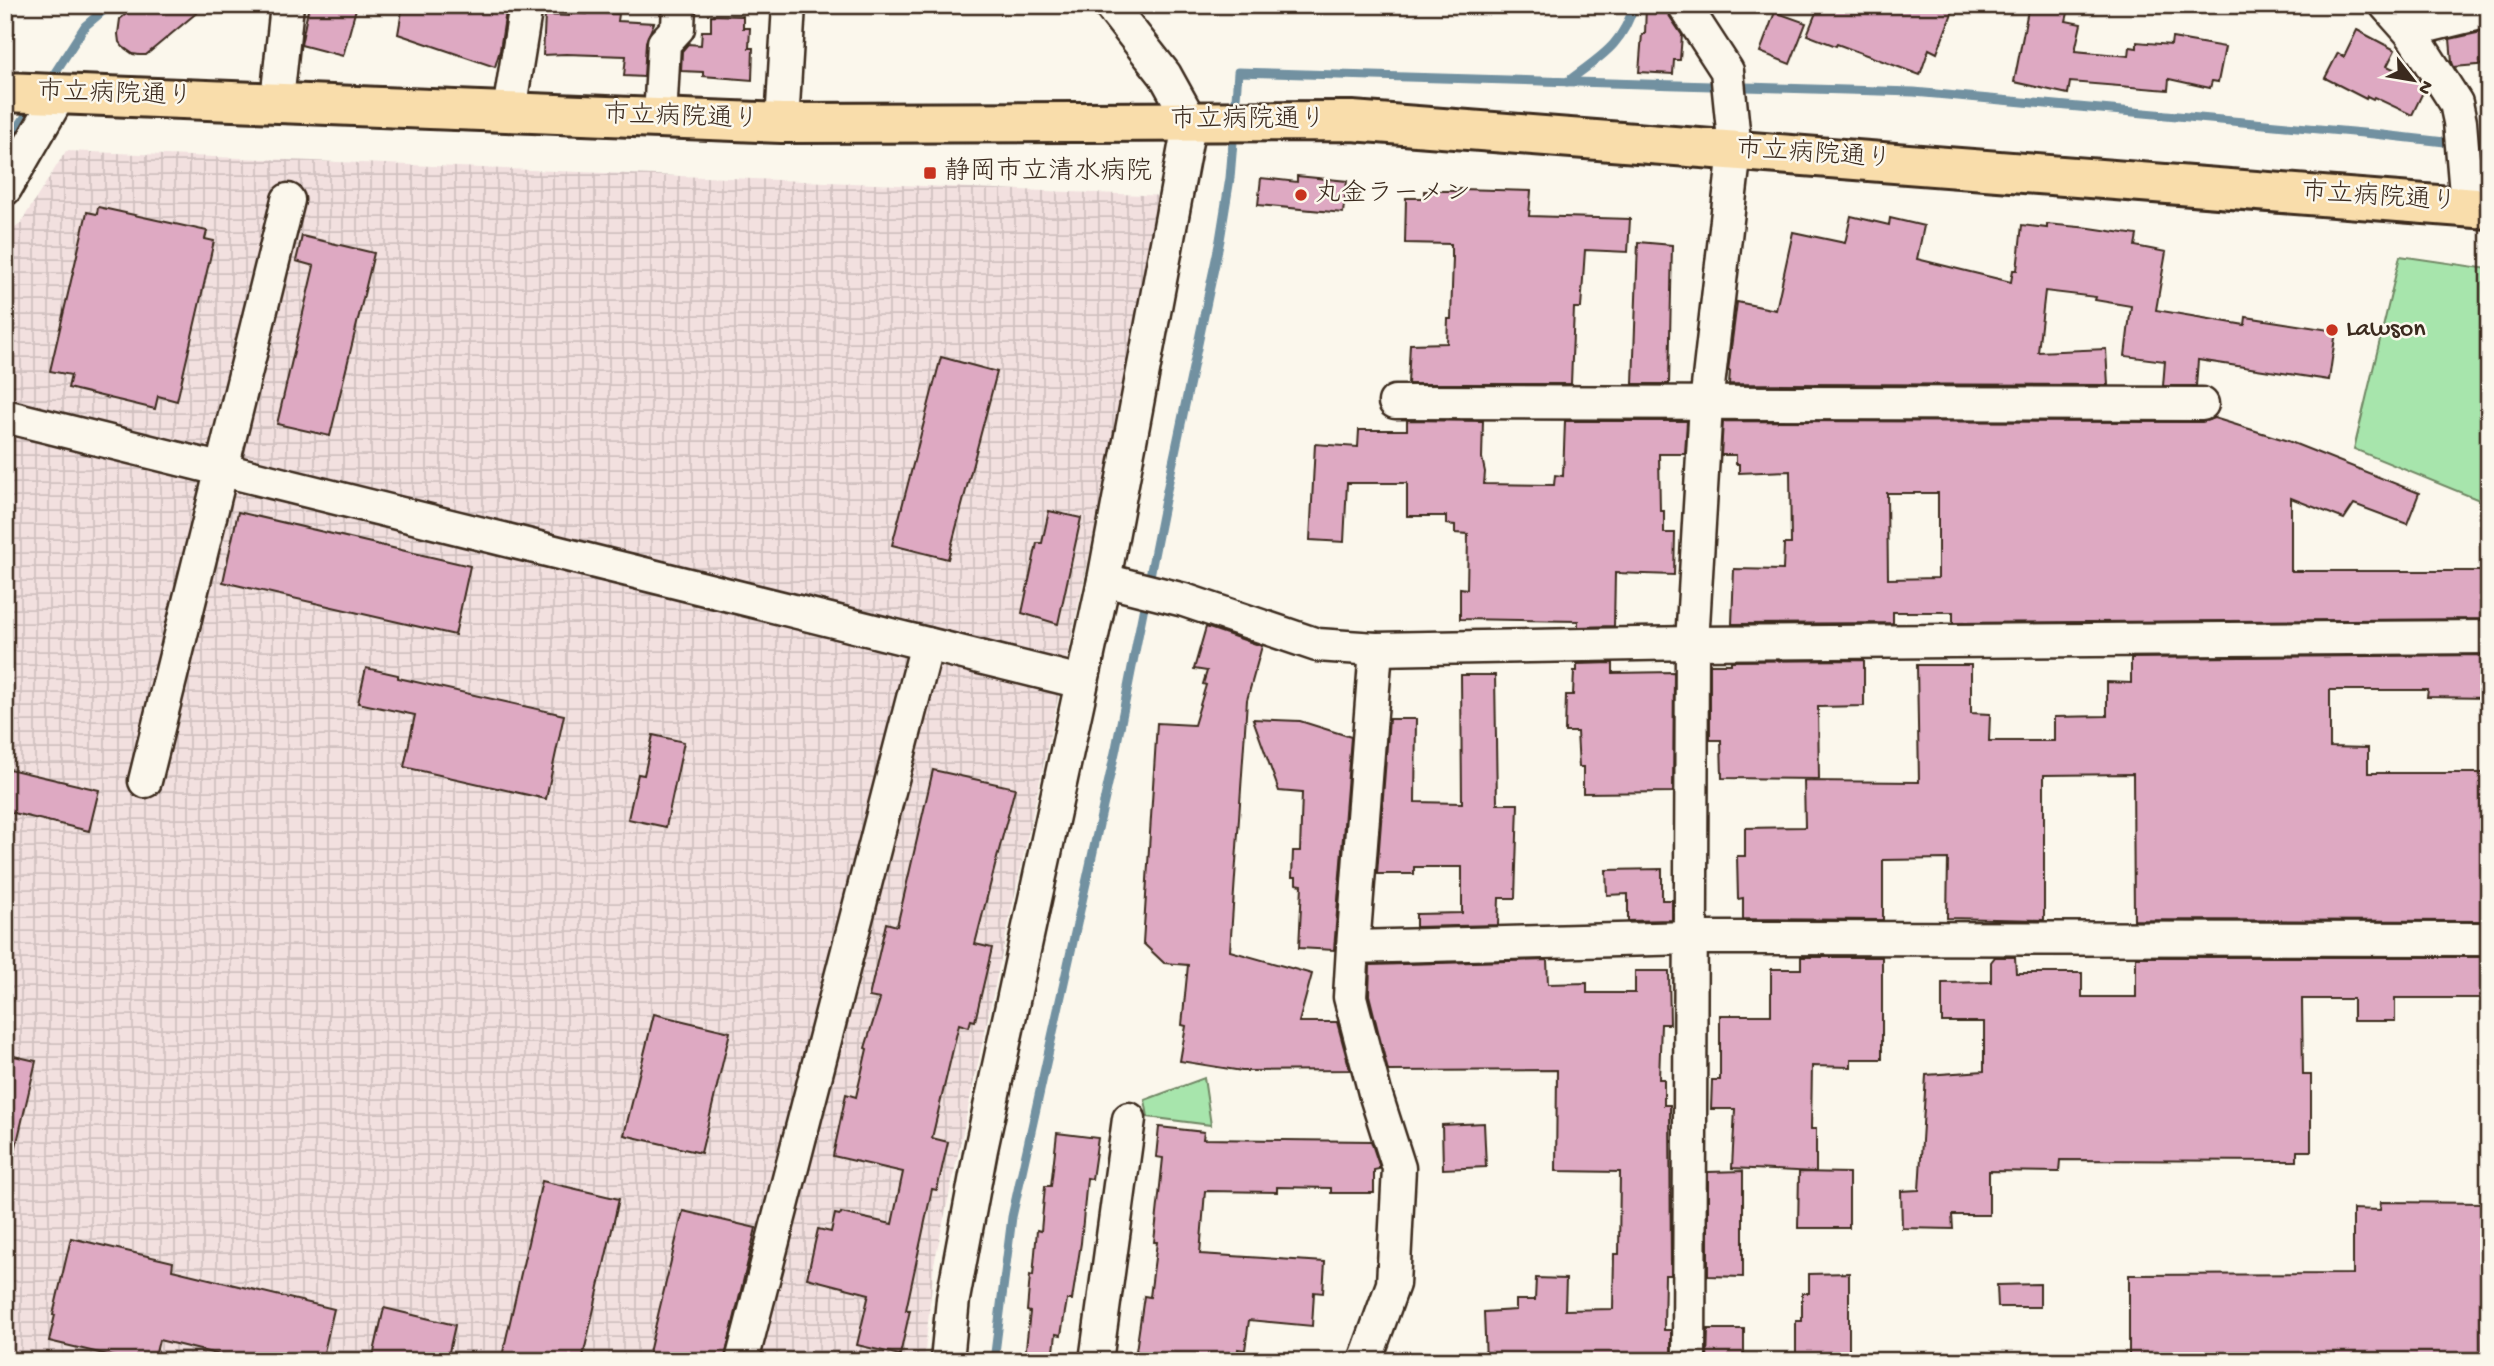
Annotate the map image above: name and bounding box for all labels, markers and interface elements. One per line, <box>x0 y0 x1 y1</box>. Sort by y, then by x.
north arrow <box>2378 46 2448 116</box>
text: N <box>2412 76 2438 98</box>
street label: 市立病院通り <box>36 77 194 114</box>
street label: 市立病院通り <box>602 100 760 137</box>
street label: 市立病院通り <box>1170 105 1326 137</box>
street label: 市立病院通り <box>1735 134 1893 177</box>
place label: 静岡市立清水病院 <box>944 156 1152 189</box>
marker: 静岡市立清水病院 <box>922 165 938 181</box>
street label: 市立病院通り <box>2300 177 2458 220</box>
place label: 丸金ラーメン <box>1315 179 1471 211</box>
marker: 丸金ラーメン <box>1293 187 1309 203</box>
place label: Lawson <box>2346 315 2426 346</box>
marker: Lawson <box>2324 322 2340 338</box>

